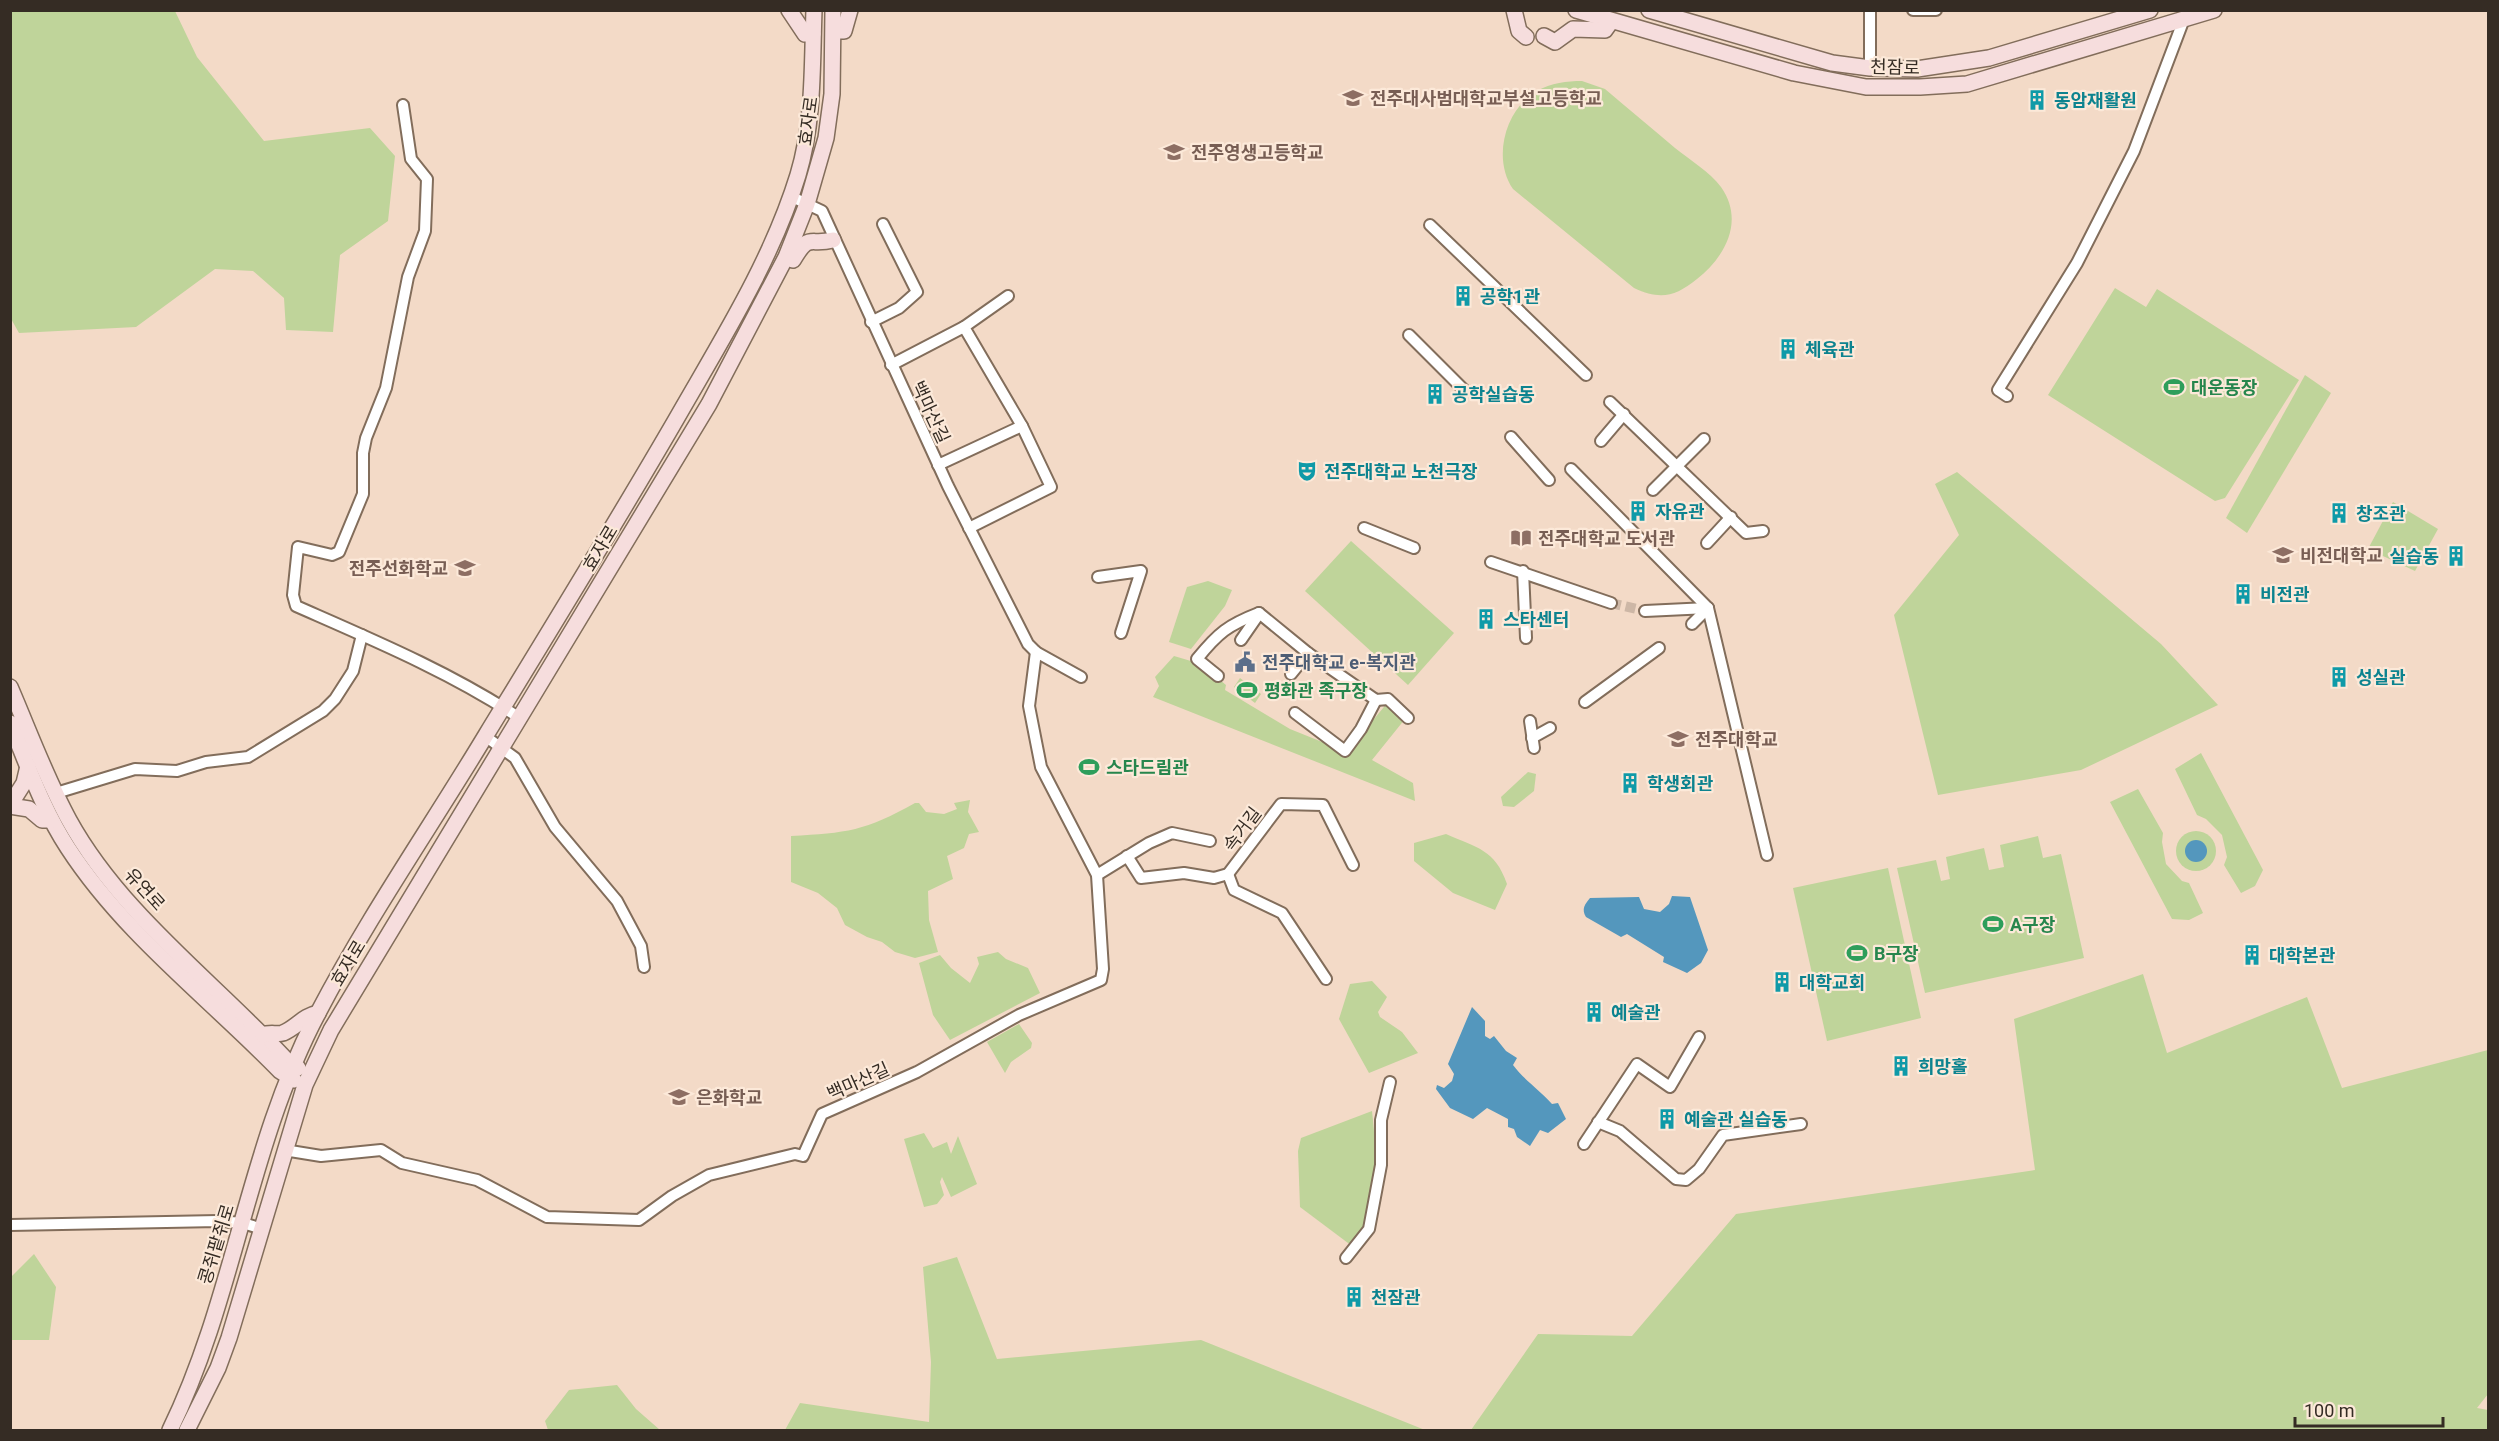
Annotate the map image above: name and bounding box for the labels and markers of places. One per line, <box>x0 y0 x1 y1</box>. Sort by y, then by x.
school or university icon: 전주대사범대학교부설고등학교 <box>1341 86 1365 110</box>
place label: 전주대사범대학교부설고등학교 <box>1370 88 1602 109</box>
building icon: 동암재활원 <box>2025 88 2049 112</box>
place label: 동암재활원 <box>2054 90 2137 111</box>
school or university icon: 전주영생고등학교 <box>1162 140 1186 164</box>
place label: 전주영생고등학교 <box>1191 142 1323 163</box>
building icon: 공학1관 <box>1451 284 1475 308</box>
place label: 공학1관 <box>1480 286 1540 307</box>
building icon: 체육관 <box>1776 337 1800 361</box>
place label: 체육관 <box>1805 339 1855 360</box>
sports icon: 대운동장 <box>2162 375 2186 399</box>
place label: 대운동장 <box>2191 377 2258 398</box>
building icon: 공학실습동 <box>1423 382 1447 406</box>
place label: 공학실습동 <box>1452 384 1535 405</box>
theatre icon: 전주대학교 노천극장 <box>1295 459 1319 483</box>
place label: 전주대학교 노천극장 <box>1324 461 1478 482</box>
building icon: 자유관 <box>1626 499 1650 523</box>
place label: 자유관 <box>1655 501 1705 522</box>
building icon: 창조관 <box>2327 501 2351 525</box>
place label: 창조관 <box>2356 503 2406 524</box>
library icon: 전주대학교 도서관 <box>1509 526 1533 550</box>
place label: 전주대학교 도서관 <box>1538 528 1675 549</box>
school or university icon: 비전대학교 <box>2271 543 2295 567</box>
building icon: 실습동 <box>2444 544 2468 568</box>
place label: 비전대학교 <box>2300 545 2383 566</box>
place label: 실습동 <box>2389 546 2439 567</box>
school or university icon: 전주선화학교 <box>453 556 477 580</box>
place label: 전주선화학교 <box>349 558 448 579</box>
building icon: 비전관 <box>2231 582 2255 606</box>
place label: 비전관 <box>2260 584 2310 605</box>
building icon: 스타센터 <box>1474 607 1498 631</box>
place label: 스타센터 <box>1503 609 1569 630</box>
public building icon: 전주대학교 e-복지관 <box>1233 650 1257 674</box>
place label: 전주대학교 e-복지관 <box>1262 652 1416 673</box>
building icon: 성실관 <box>2327 665 2351 689</box>
place label: 성실관 <box>2356 667 2406 688</box>
sports icon: 평화관 족구장 <box>1235 678 1259 702</box>
place label: 평화관 족구장 <box>1264 680 1368 701</box>
school or university icon: 전주대학교 <box>1666 727 1690 751</box>
place label: 전주대학교 <box>1695 729 1778 750</box>
sports icon: 스타드림관 <box>1077 755 1101 779</box>
place label: 스타드림관 <box>1106 757 1189 778</box>
building icon: 학생회관 <box>1618 771 1642 795</box>
place label: 학생회관 <box>1647 773 1714 794</box>
sports icon: A구장 <box>1981 912 2005 936</box>
place label: A구장 <box>2010 914 2056 935</box>
sports icon: B구장 <box>1845 941 1869 965</box>
place label: B구장 <box>1874 943 1919 964</box>
building icon: 대학본관 <box>2240 943 2264 967</box>
place label: 대학본관 <box>2269 945 2336 966</box>
building icon: 대학교회 <box>1770 970 1794 994</box>
place label: 대학교회 <box>1799 972 1865 993</box>
building icon: 예술관 <box>1582 1000 1606 1024</box>
place label: 예술관 <box>1611 1002 1661 1023</box>
building icon: 희망홀 <box>1889 1054 1913 1078</box>
place label: 희망홀 <box>1918 1056 1968 1077</box>
school or university icon: 은화학교 <box>667 1085 691 1109</box>
place label: 은화학교 <box>696 1087 762 1108</box>
building icon: 예술관 실습동 <box>1655 1107 1679 1131</box>
place label: 예술관 실습동 <box>1684 1109 1788 1130</box>
building icon: 천잠관 <box>1342 1285 1366 1309</box>
place label: 천잠관 <box>1371 1287 1421 1308</box>

